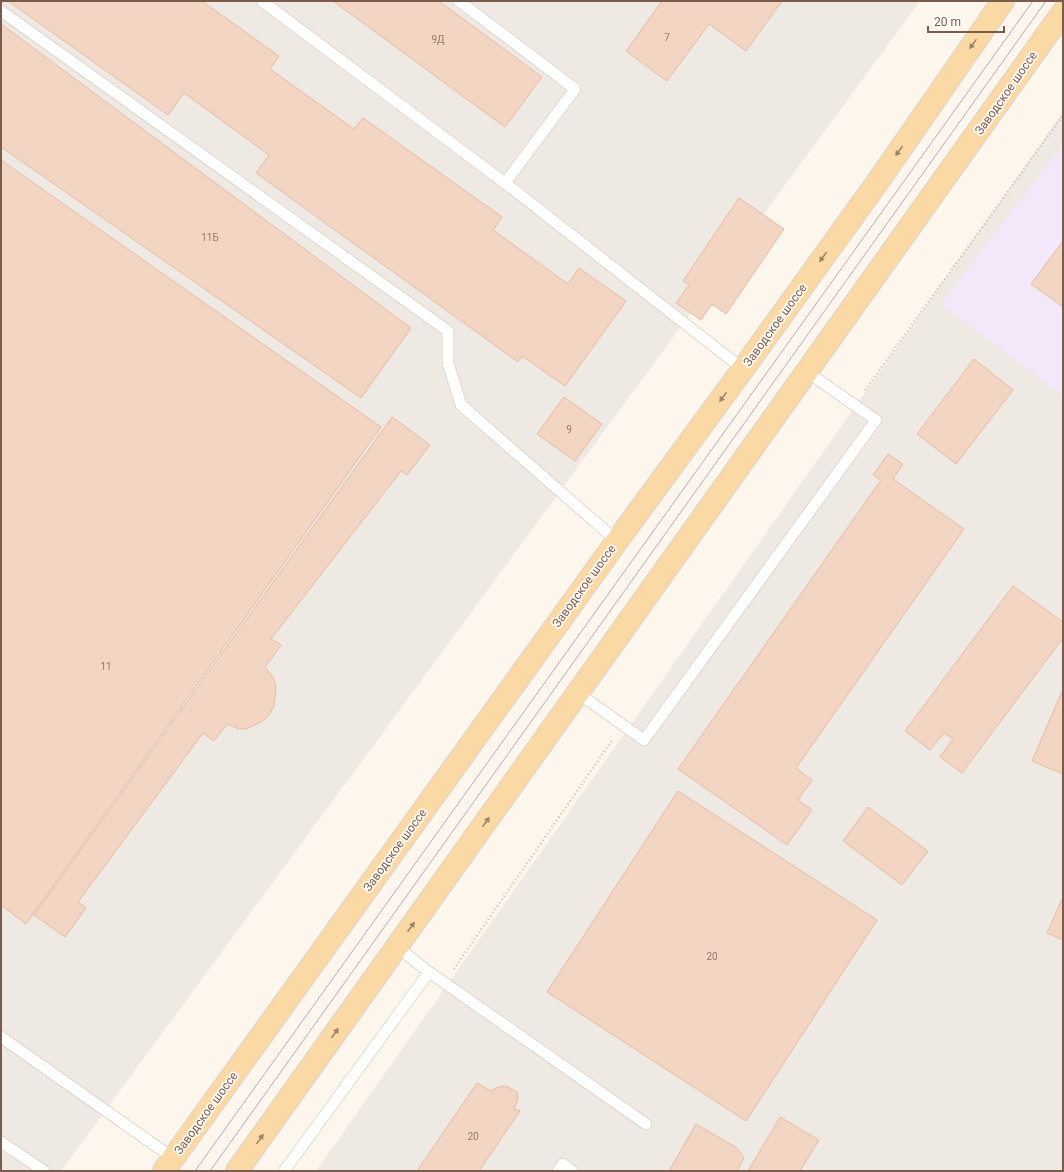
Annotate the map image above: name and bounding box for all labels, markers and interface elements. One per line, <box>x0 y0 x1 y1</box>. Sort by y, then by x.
scale bar <box>928 8 1004 34</box>
text: 20 m <box>934 15 961 29</box>
house number: 7 <box>664 32 670 43</box>
house number: 9Д <box>431 34 445 45</box>
one-way arrow <box>969 39 977 50</box>
street label: Заводское шоссе <box>972 49 1040 137</box>
one-way arrow <box>895 146 903 156</box>
house number: 11Б <box>201 232 219 243</box>
one-way arrow <box>819 252 827 262</box>
street label: Заводское шоссе <box>740 281 810 369</box>
one-way arrow <box>719 391 727 402</box>
house number: 9 <box>566 424 572 435</box>
street label: Заводское шоссе <box>549 542 619 630</box>
house number: 11 <box>100 661 112 672</box>
street label: Заводское шоссе <box>360 806 430 894</box>
one-way arrow <box>482 816 490 827</box>
one-way arrow <box>407 922 415 933</box>
house number: 20 <box>706 951 718 962</box>
one-way arrow <box>331 1028 339 1039</box>
street label: Заводское шоссе <box>171 1069 241 1157</box>
house number: 20 <box>467 1131 479 1142</box>
one-way arrow <box>256 1134 264 1145</box>

